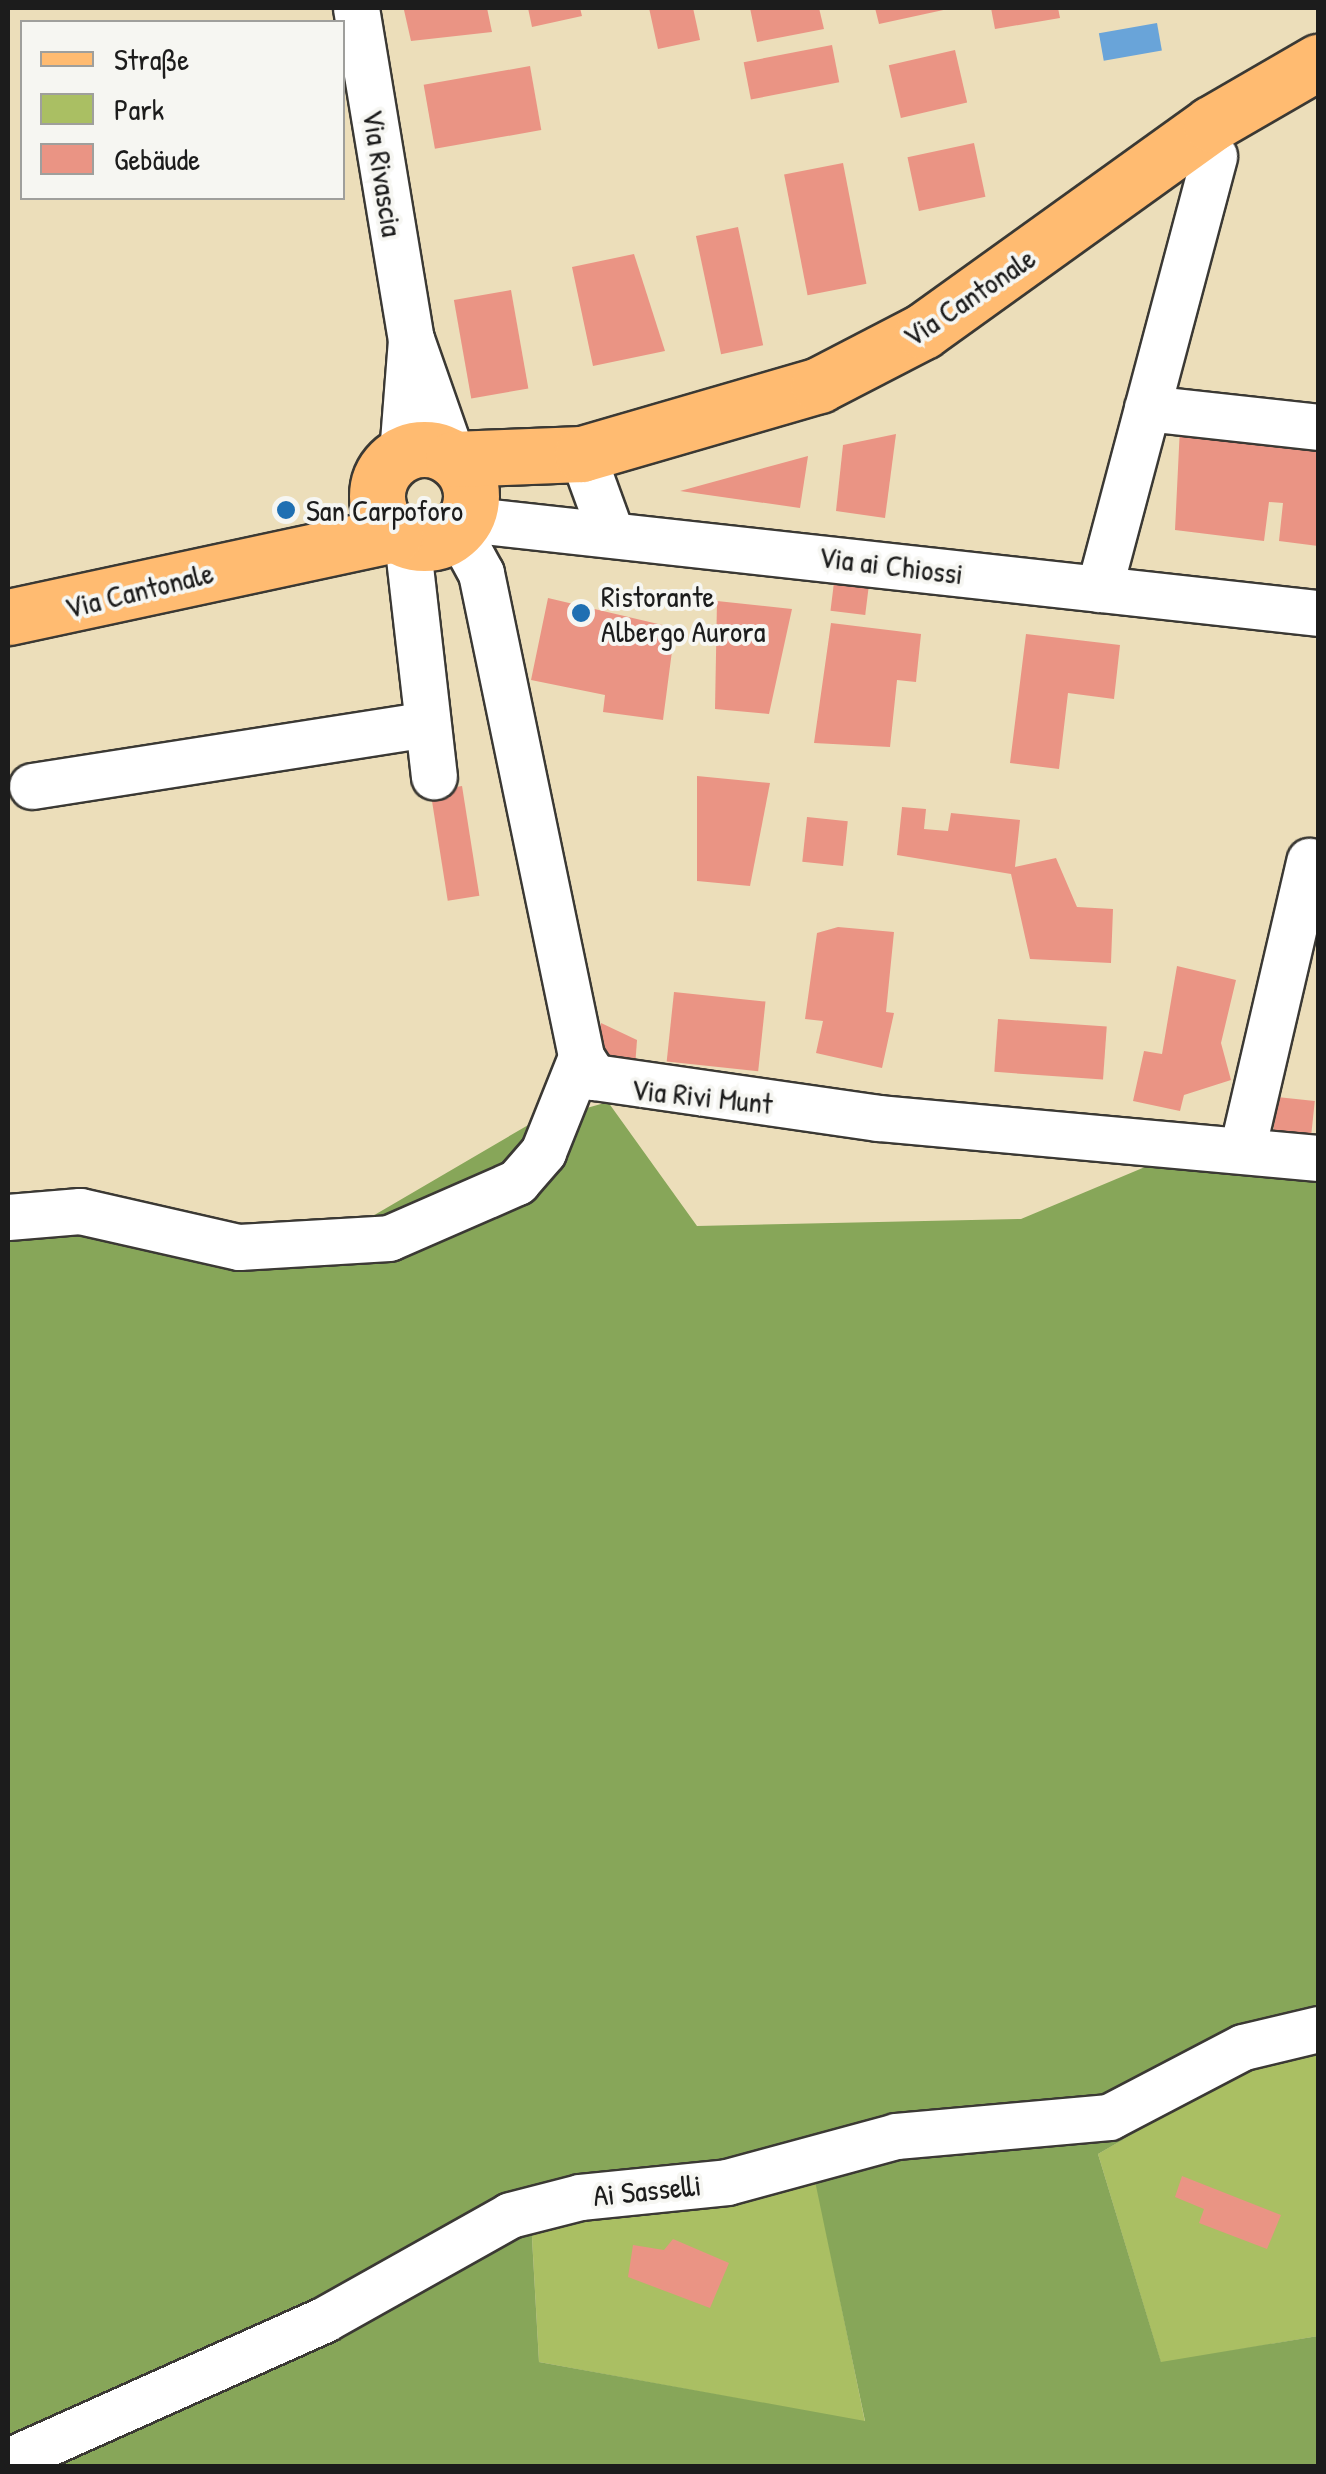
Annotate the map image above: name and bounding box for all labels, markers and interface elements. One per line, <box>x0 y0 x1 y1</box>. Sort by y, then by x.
legend <box>20 20 345 200</box>
text: Straße <box>114 39 189 79</box>
text: Park <box>114 89 164 129</box>
street label: Via Rivascia <box>355 107 411 239</box>
text: Gebäude <box>114 139 200 179</box>
street label: Via Cantonale <box>896 240 1042 354</box>
place label: San Carpoforo <box>306 492 463 528</box>
marker: San Carpoforo <box>275 499 297 521</box>
street label: Via ai Chiossi <box>817 538 965 592</box>
street label: Via Cantonale <box>61 554 217 626</box>
place label: Ristorante Albergo Aurora <box>601 578 765 648</box>
marker: Ristorante Albergo Aurora <box>570 602 592 624</box>
street label: Via Rivi Munt <box>630 1071 774 1121</box>
street label: Ai Sasselli <box>591 2166 703 2214</box>

